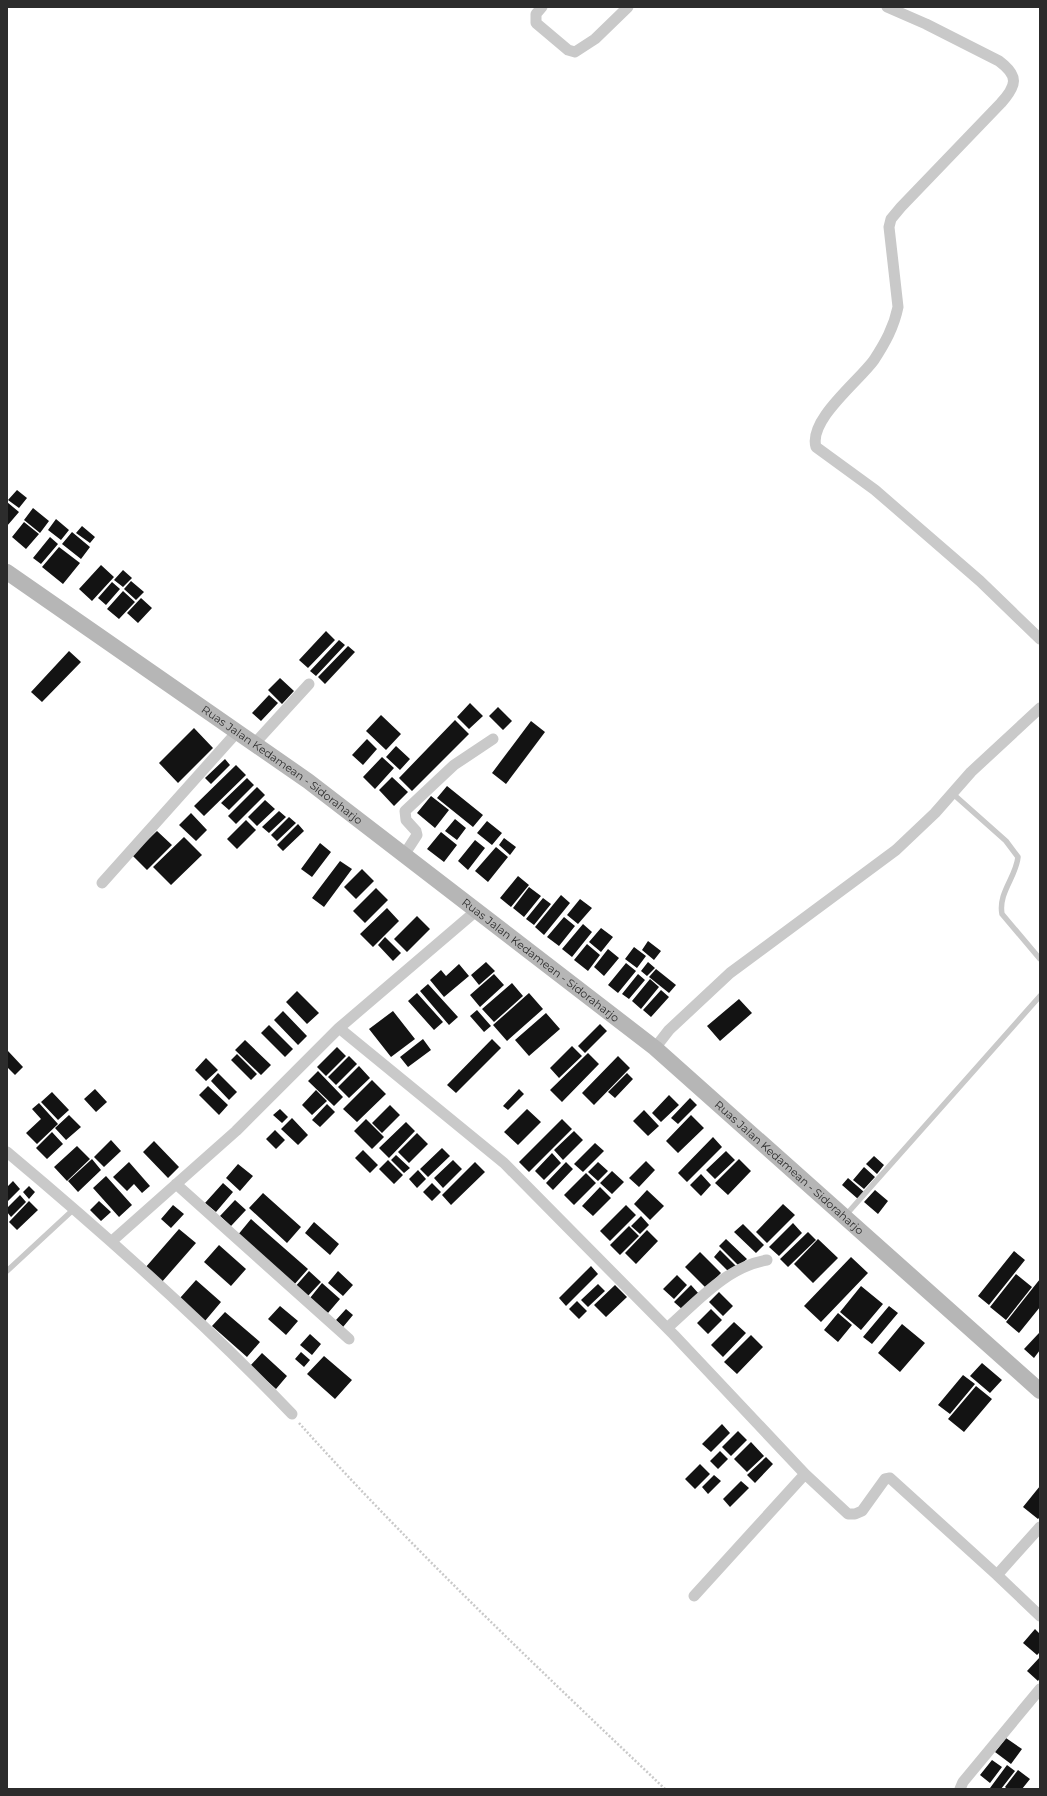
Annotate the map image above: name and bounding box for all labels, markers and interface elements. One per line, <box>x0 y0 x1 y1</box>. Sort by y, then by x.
street label: Ruas Jalan Kedamean - Sidoraharjo <box>199 702 366 828</box>
street label: Ruas Jalan Kedamean - Sidoraharjo <box>459 895 622 1025</box>
street label: Ruas Jalan Kedamean - Sidoraharjo <box>712 1097 867 1238</box>

